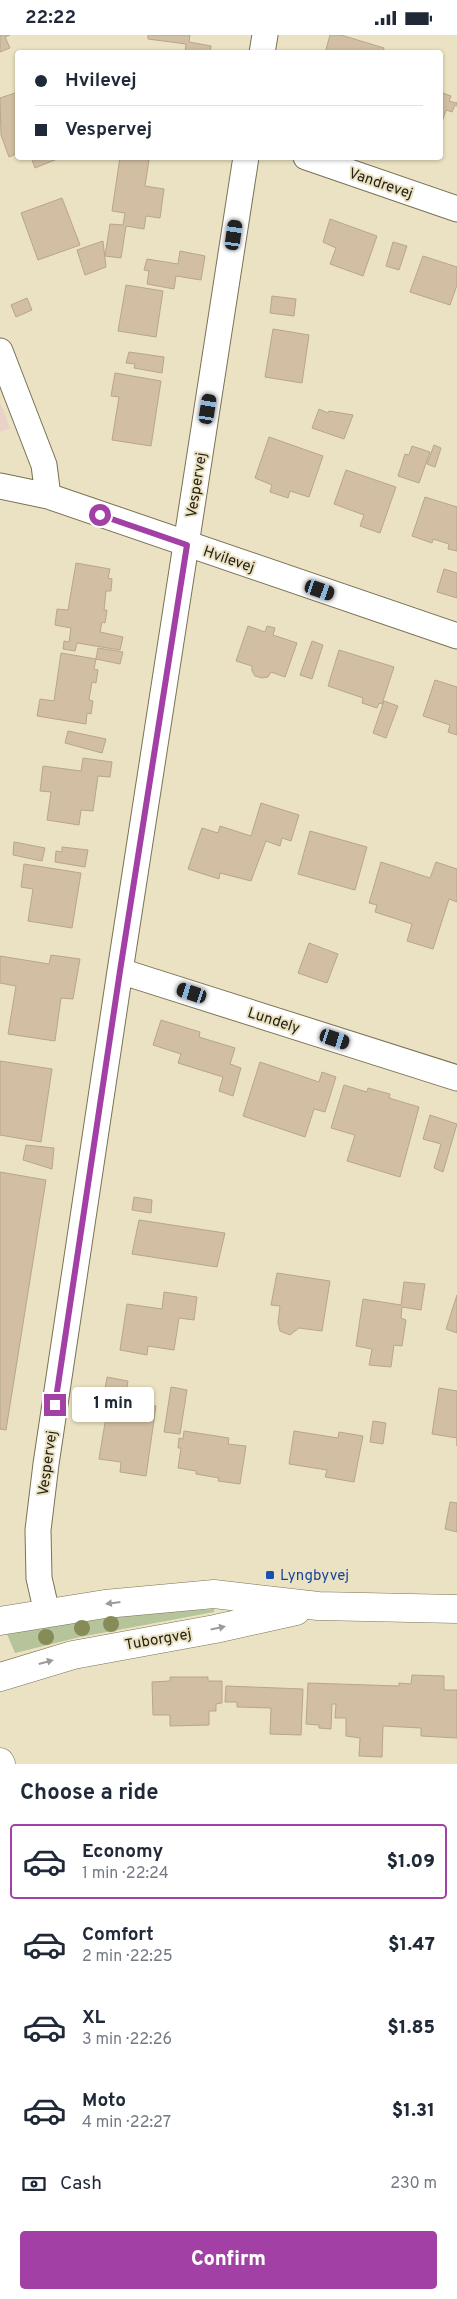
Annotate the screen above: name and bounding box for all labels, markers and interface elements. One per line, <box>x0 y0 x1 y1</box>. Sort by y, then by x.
text: 22:22 <box>25 6 76 30</box>
text: Hvilevej <box>65 69 137 93</box>
text: Vespervej <box>65 118 152 142</box>
street label: Vandrevej <box>346 165 415 204</box>
car <box>224 219 243 251</box>
car <box>198 393 217 425</box>
street label: Vespervej <box>183 451 212 519</box>
route start <box>89 504 111 526</box>
street label: Hvilevej <box>200 543 257 578</box>
car <box>303 578 336 602</box>
car <box>175 981 208 1005</box>
street label: Lundely <box>245 1004 302 1039</box>
car <box>318 1027 351 1051</box>
callout: 1 min <box>72 1387 155 1423</box>
route end <box>44 1394 66 1416</box>
text: 1 min <box>93 1394 133 1414</box>
street label: Vespervej <box>35 1429 62 1497</box>
place label: Lyngbyvej <box>280 1567 349 1586</box>
marker: Lyngbyvej <box>264 1569 276 1581</box>
one-way arrow <box>105 1599 121 1607</box>
one-way arrow <box>211 1624 226 1632</box>
street label: Tuborgvej <box>124 1625 193 1656</box>
one-way arrow <box>39 1658 54 1666</box>
text: Choose a ride <box>20 1780 158 1807</box>
icon: car <box>22 1839 67 1884</box>
text: Economy <box>82 1840 163 1864</box>
text: $1.09 <box>386 1850 435 1874</box>
text: 1 min · 22:24 <box>82 1864 169 1884</box>
icon: car <box>22 1922 67 1967</box>
text: Comfort <box>82 1923 154 1947</box>
text: $1.47 <box>388 1933 435 1957</box>
text: 2 min · 22:25 <box>82 1947 173 1967</box>
icon: car <box>22 2005 67 2050</box>
text: XL <box>82 2006 105 2030</box>
text: $1.85 <box>387 2016 435 2040</box>
text: 3 min · 22:26 <box>82 2030 172 2050</box>
icon: car <box>22 2088 67 2133</box>
text: Moto <box>82 2089 126 2113</box>
text: $1.31 <box>392 2099 435 2123</box>
text: 4 min · 22:27 <box>82 2113 171 2133</box>
icon: cash <box>20 2170 48 2198</box>
text: Cash <box>60 2172 102 2196</box>
text: 230 m <box>390 2174 437 2194</box>
button: Confirm <box>20 2231 437 2289</box>

